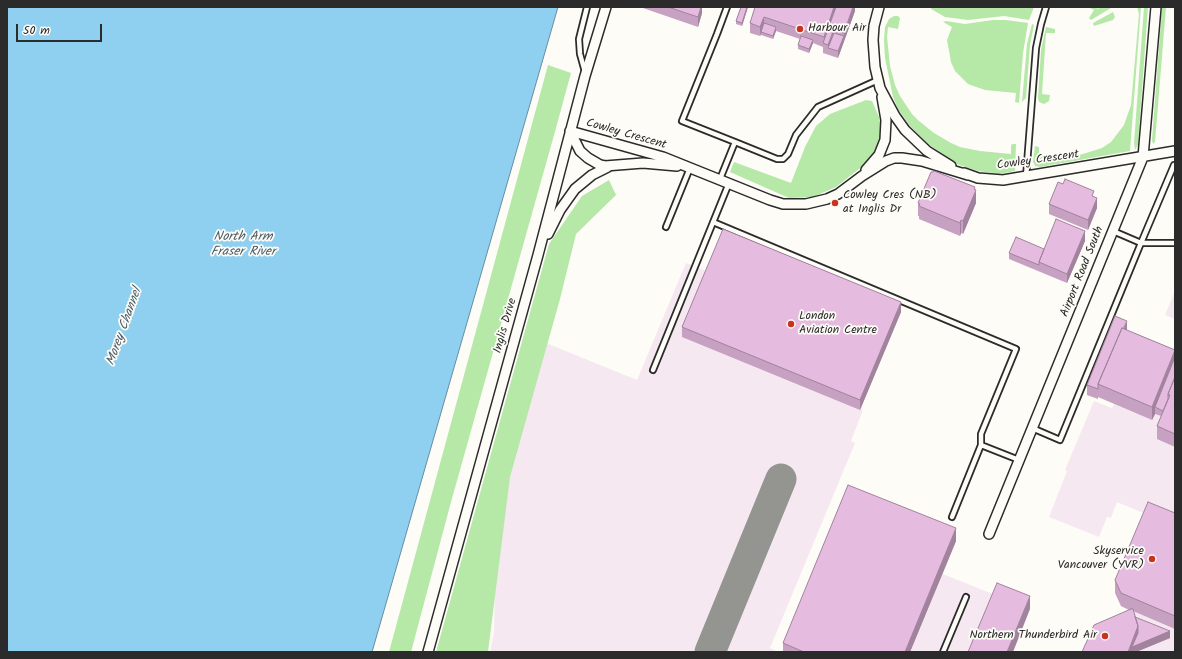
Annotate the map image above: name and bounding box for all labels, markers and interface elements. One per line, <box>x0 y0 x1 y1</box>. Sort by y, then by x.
scale bar <box>18 16 104 42</box>
text: 50 m <box>23 21 50 40</box>
place label: Harbour Air <box>808 22 866 36</box>
marker: Harbour Air <box>795 24 805 34</box>
street label: Cowley Crescent <box>584 117 668 153</box>
street label: Cowley Crescent <box>996 148 1080 174</box>
place label: Cowley Cres (NB) at Inglis Dr <box>843 189 937 217</box>
marker: Cowley Cres (NB) at Inglis Dr <box>830 198 840 208</box>
street label: Airport Road South <box>1058 225 1108 319</box>
water label: North Arm Fraser River <box>211 230 275 261</box>
water label: Morey Channel <box>104 286 146 368</box>
street label: Inglis Drive <box>491 297 521 355</box>
place label: London Aviation Centre <box>799 310 877 338</box>
marker: London Aviation Centre <box>786 319 796 329</box>
place label: Skyservice Vancouver (YVR) <box>1058 545 1144 573</box>
marker: Skyservice Vancouver (YVR) <box>1147 554 1157 564</box>
place label: Northern Thunderbird Air <box>969 629 1097 643</box>
marker: Northern Thunderbird Air <box>1100 631 1110 641</box>

